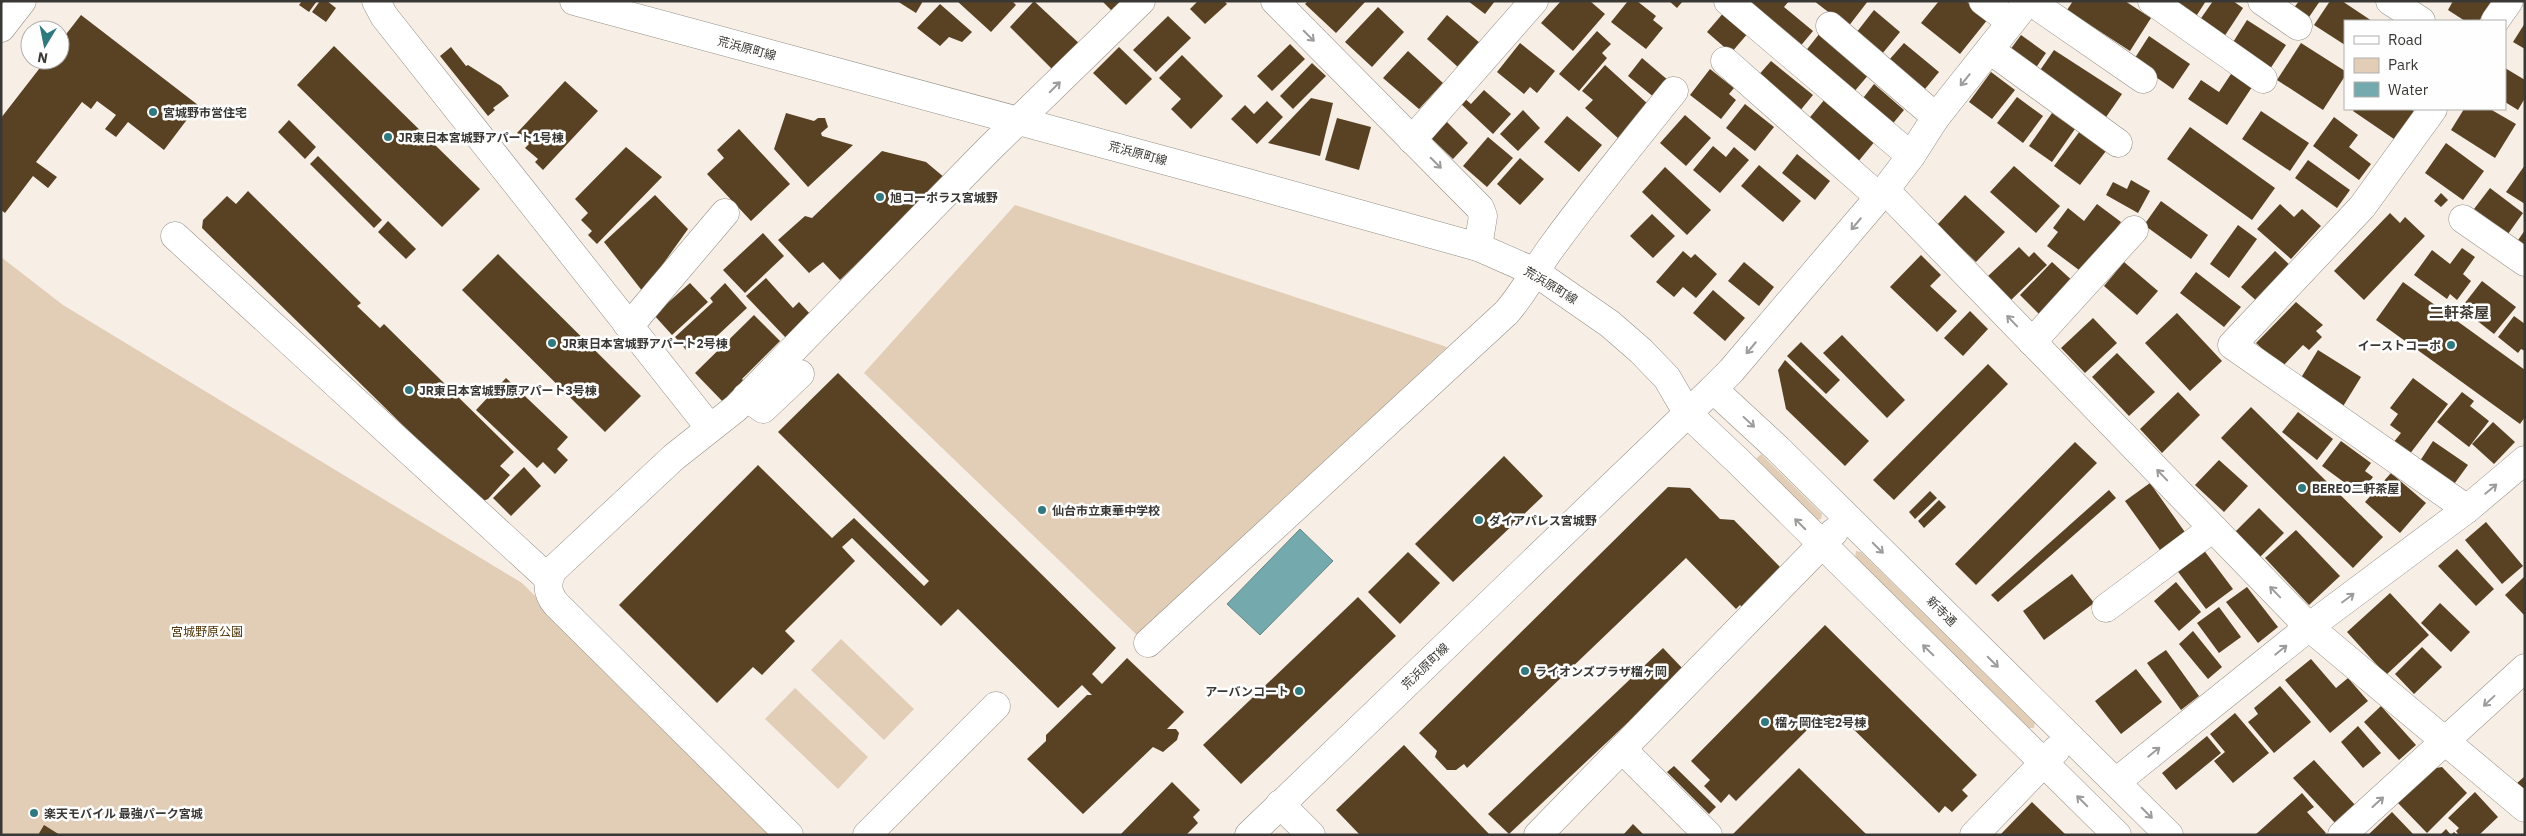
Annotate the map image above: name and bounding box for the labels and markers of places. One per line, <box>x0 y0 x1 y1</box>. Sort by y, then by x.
place label: 宮城野市営住宅 <box>163 105 247 120</box>
marker: 宮城野市営住宅 <box>147 106 159 118</box>
place label: JR東日本宮城野アパート1号棟 <box>398 130 564 145</box>
marker: JR東日本宮城野アパート1号棟 <box>382 131 394 143</box>
place label: 旭コーポラス宮城野 <box>890 190 998 205</box>
marker: 旭コーポラス宮城野 <box>874 191 886 203</box>
place label: JR東日本宮城野アパート2号棟 <box>562 336 728 351</box>
marker: JR東日本宮城野アパート2号棟 <box>546 337 558 349</box>
place label: イーストコーポ <box>2358 338 2441 353</box>
marker: イーストコーポ <box>2445 339 2457 351</box>
place label: JR東日本宮城野原アパート3号棟 <box>419 383 597 398</box>
marker: JR東日本宮城野原アパート3号棟 <box>403 384 415 396</box>
place label: BEREO二軒茶屋 <box>2312 481 2399 496</box>
marker: BEREO二軒茶屋 <box>2296 482 2308 494</box>
place label: 仙台市立東華中学校 <box>1052 503 1160 518</box>
marker: 仙台市立東華中学校 <box>1036 504 1048 516</box>
place label: ダイアパレス宮城野 <box>1489 513 1597 528</box>
marker: ダイアパレス宮城野 <box>1473 514 1485 526</box>
place label: ライオンズプラザ榴ヶ岡 <box>1535 664 1667 679</box>
marker: ライオンズプラザ榴ヶ岡 <box>1519 665 1531 677</box>
place label: アーバンコート <box>1205 684 1289 699</box>
marker: アーバンコート <box>1293 685 1305 697</box>
place label: 榴ヶ岡住宅2号棟 <box>1775 715 1866 730</box>
marker: 榴ヶ岡住宅2号棟 <box>1759 716 1771 728</box>
place label: 楽天モバイル 最強パーク宮城 <box>44 806 203 821</box>
marker: 楽天モバイル 最強パーク宮城 <box>28 807 40 819</box>

